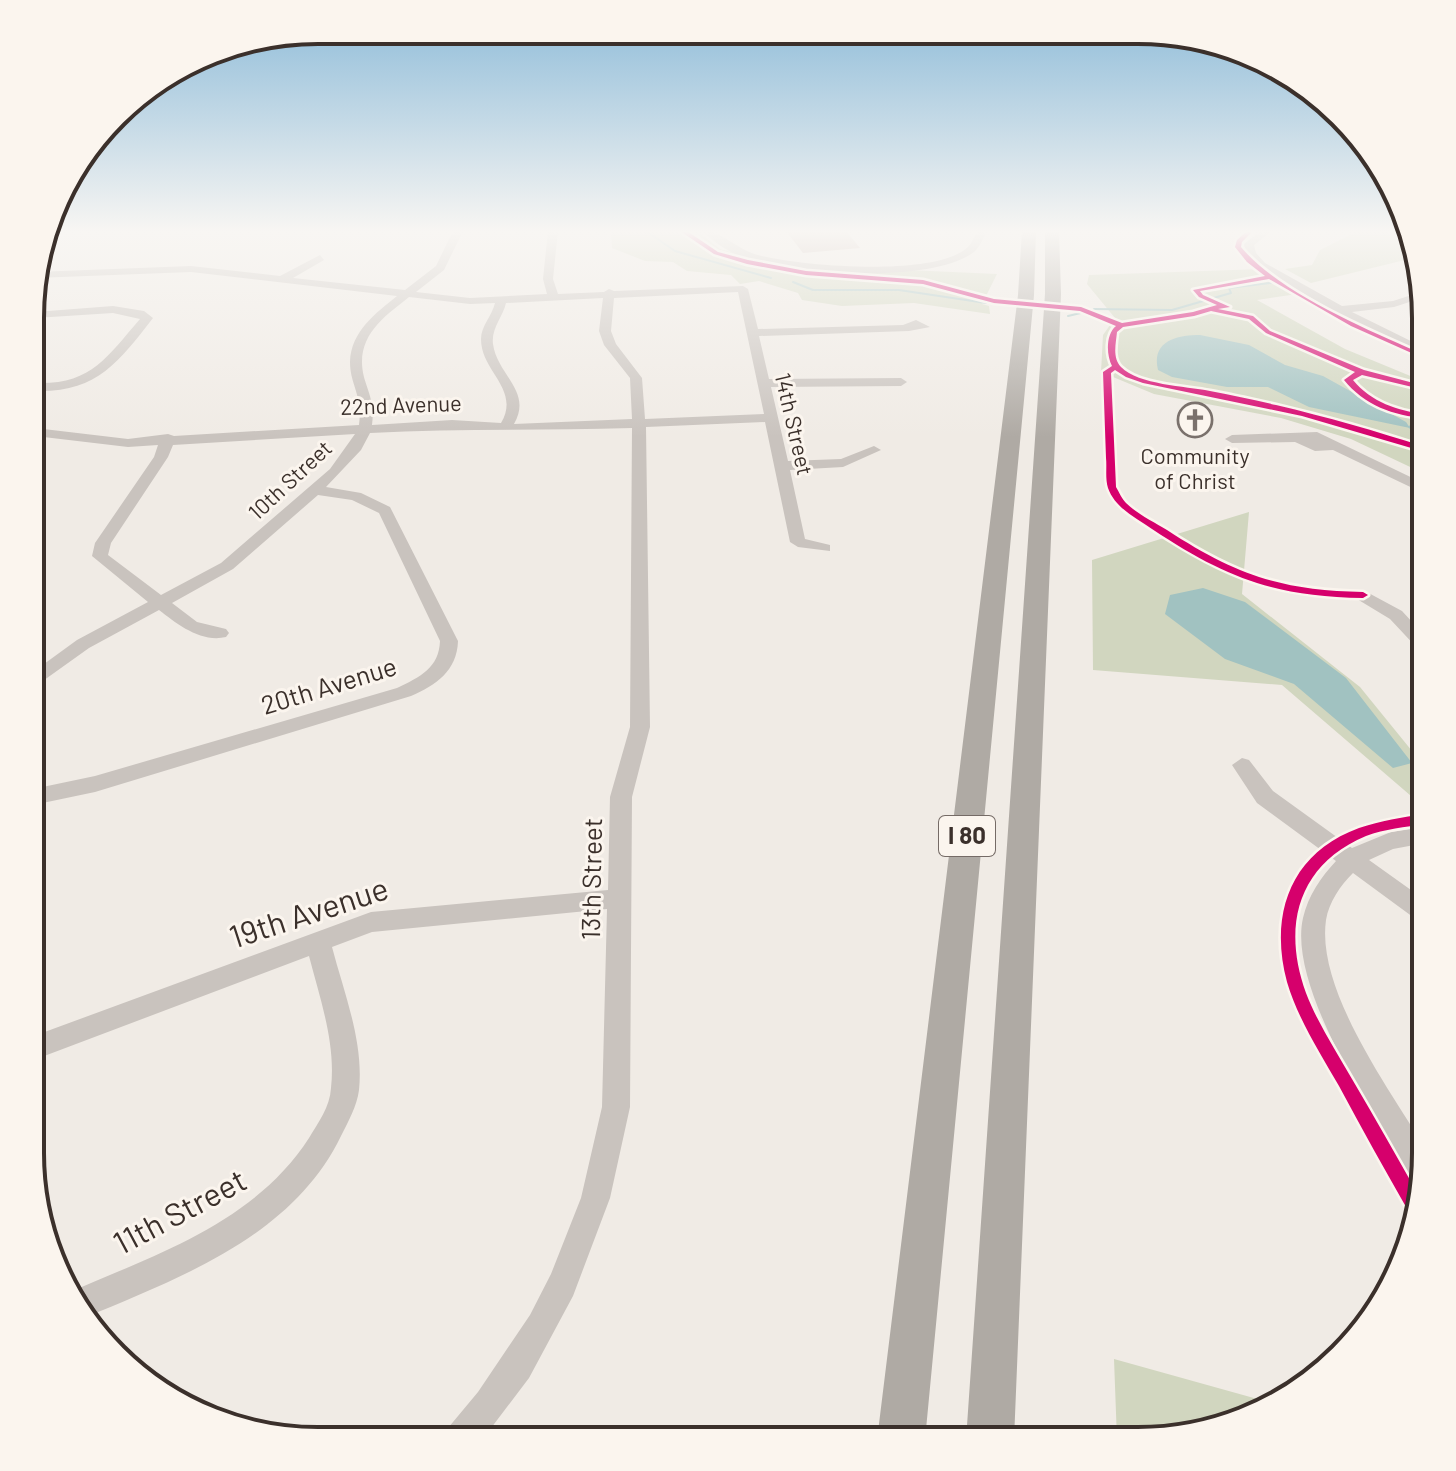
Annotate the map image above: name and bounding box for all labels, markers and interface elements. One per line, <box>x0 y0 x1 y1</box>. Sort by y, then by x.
street label: 14th Street <box>771 370 819 477</box>
street label: 22nd Avenue <box>340 389 462 419</box>
church icon: Community of Christ <box>1176 401 1214 439</box>
street label: 10th Street <box>242 434 336 524</box>
place label: Community of Christ <box>1140 442 1250 493</box>
street label: 20th Avenue <box>257 649 400 720</box>
road number: I 80 <box>939 816 995 856</box>
street label: 13th Street <box>574 818 607 940</box>
street label: 19th Avenue <box>224 868 393 955</box>
street label: 11th Street <box>106 1159 252 1261</box>

